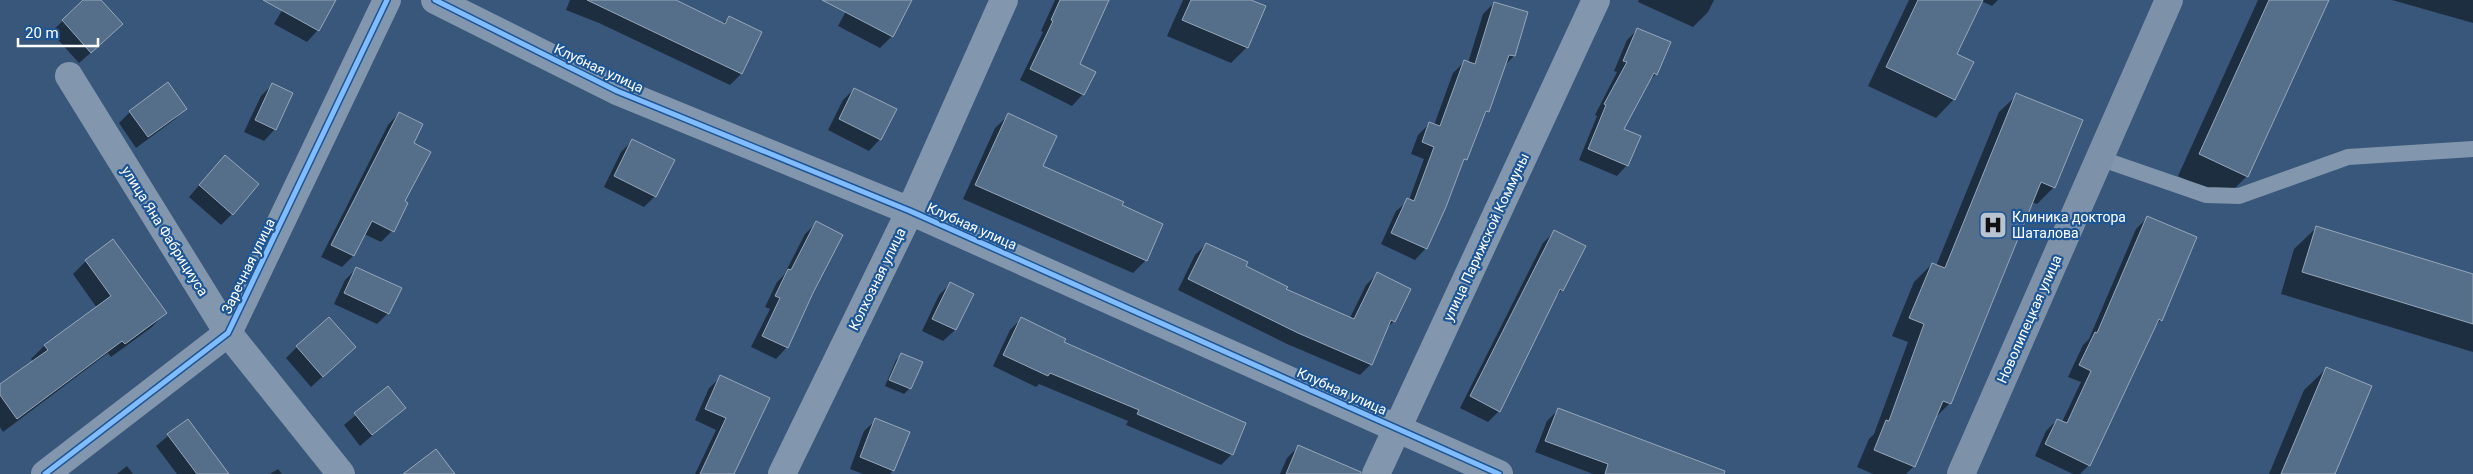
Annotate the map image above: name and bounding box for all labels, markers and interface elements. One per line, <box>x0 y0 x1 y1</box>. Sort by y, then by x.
scale bar <box>18 15 98 47</box>
text: 20 m <box>25 24 59 42</box>
street label: Клубная улица <box>552 40 646 96</box>
street label: улица Парижской Коммуны <box>1440 150 1532 324</box>
street label: улица Яна Фабрициуса <box>119 163 211 299</box>
street label: Клубная улица <box>925 199 1019 253</box>
place label: Клиника доктора Шаталова <box>2012 209 2126 241</box>
hospital icon: Клиника доктора Шаталова <box>1978 210 2008 240</box>
street label: Заречная улица <box>218 216 278 316</box>
street label: Колхозная улица <box>845 225 909 333</box>
street label: Новолипецкая улица <box>1994 252 2064 386</box>
street label: Клубная улица <box>1295 364 1389 418</box>

